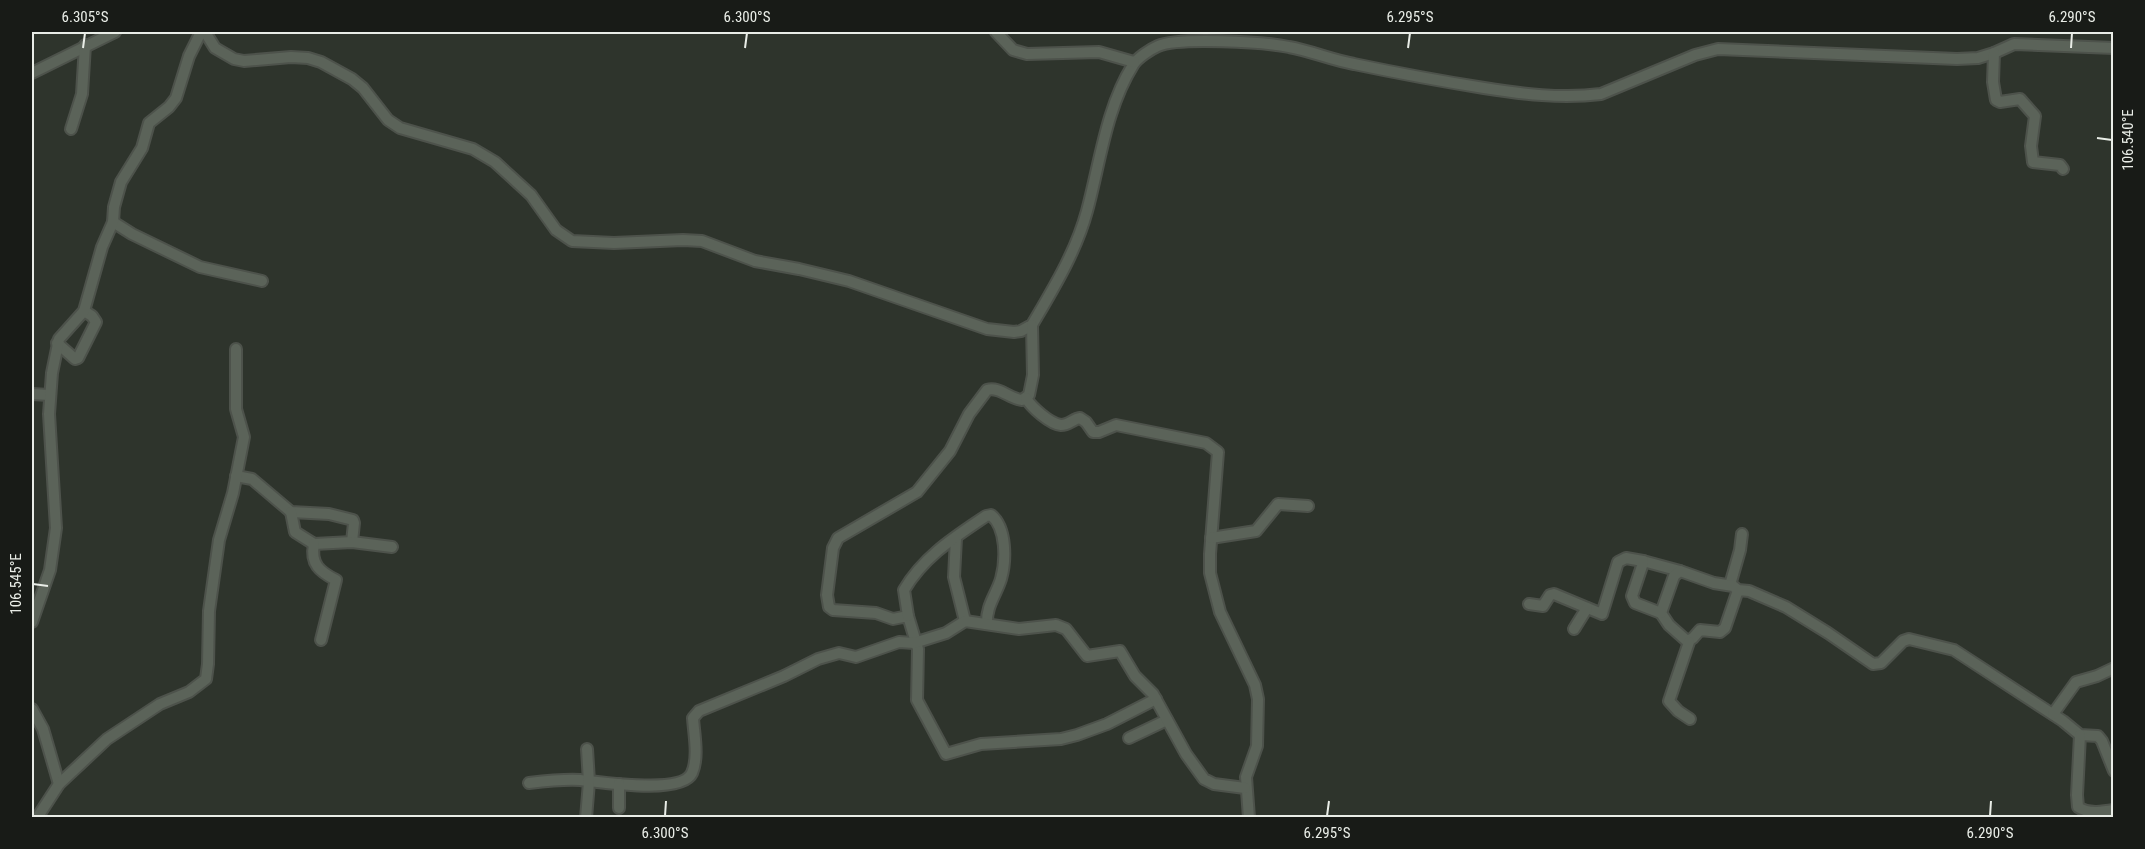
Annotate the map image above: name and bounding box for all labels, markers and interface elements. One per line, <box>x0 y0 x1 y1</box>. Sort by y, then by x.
text: 6.305°S <box>62 8 109 26</box>
text: 6.300°S <box>724 8 771 26</box>
text: 6.295°S <box>1387 8 1434 26</box>
text: 6.290°S <box>2049 8 2096 26</box>
text: 106.540°E <box>2119 109 2137 171</box>
text: 106.545°E <box>7 553 25 615</box>
text: 6.300°S <box>642 824 689 842</box>
text: 6.295°S <box>1304 824 1351 842</box>
text: 6.290°S <box>1967 824 2014 842</box>

